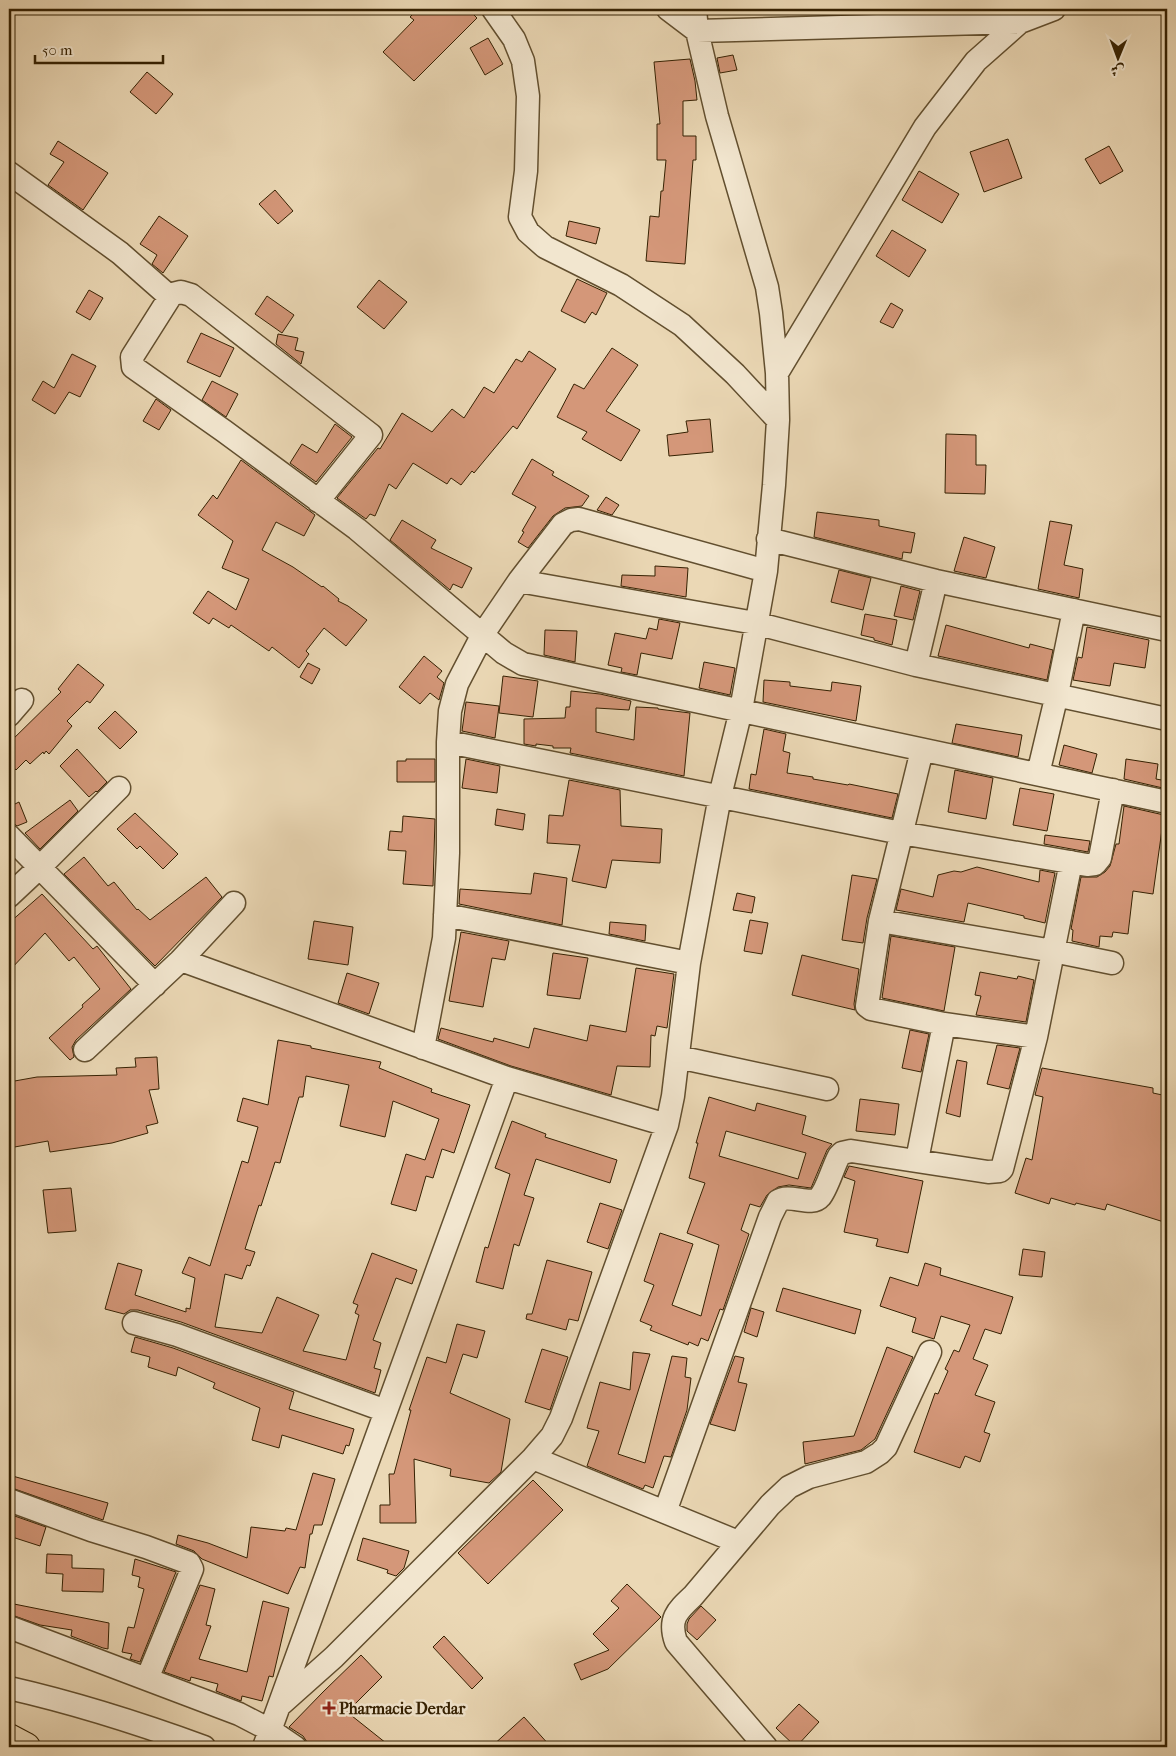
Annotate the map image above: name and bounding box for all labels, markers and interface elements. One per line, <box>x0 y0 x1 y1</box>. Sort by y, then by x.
scale bar <box>35 32 162 64</box>
north arrow <box>1094 32 1144 82</box>
text: 50 m <box>42 41 73 59</box>
text: ش <box>1111 62 1125 79</box>
place label: Pharmacie Derdar <box>339 1699 466 1718</box>
marker: Pharmacie Derdar <box>323 1702 335 1714</box>

